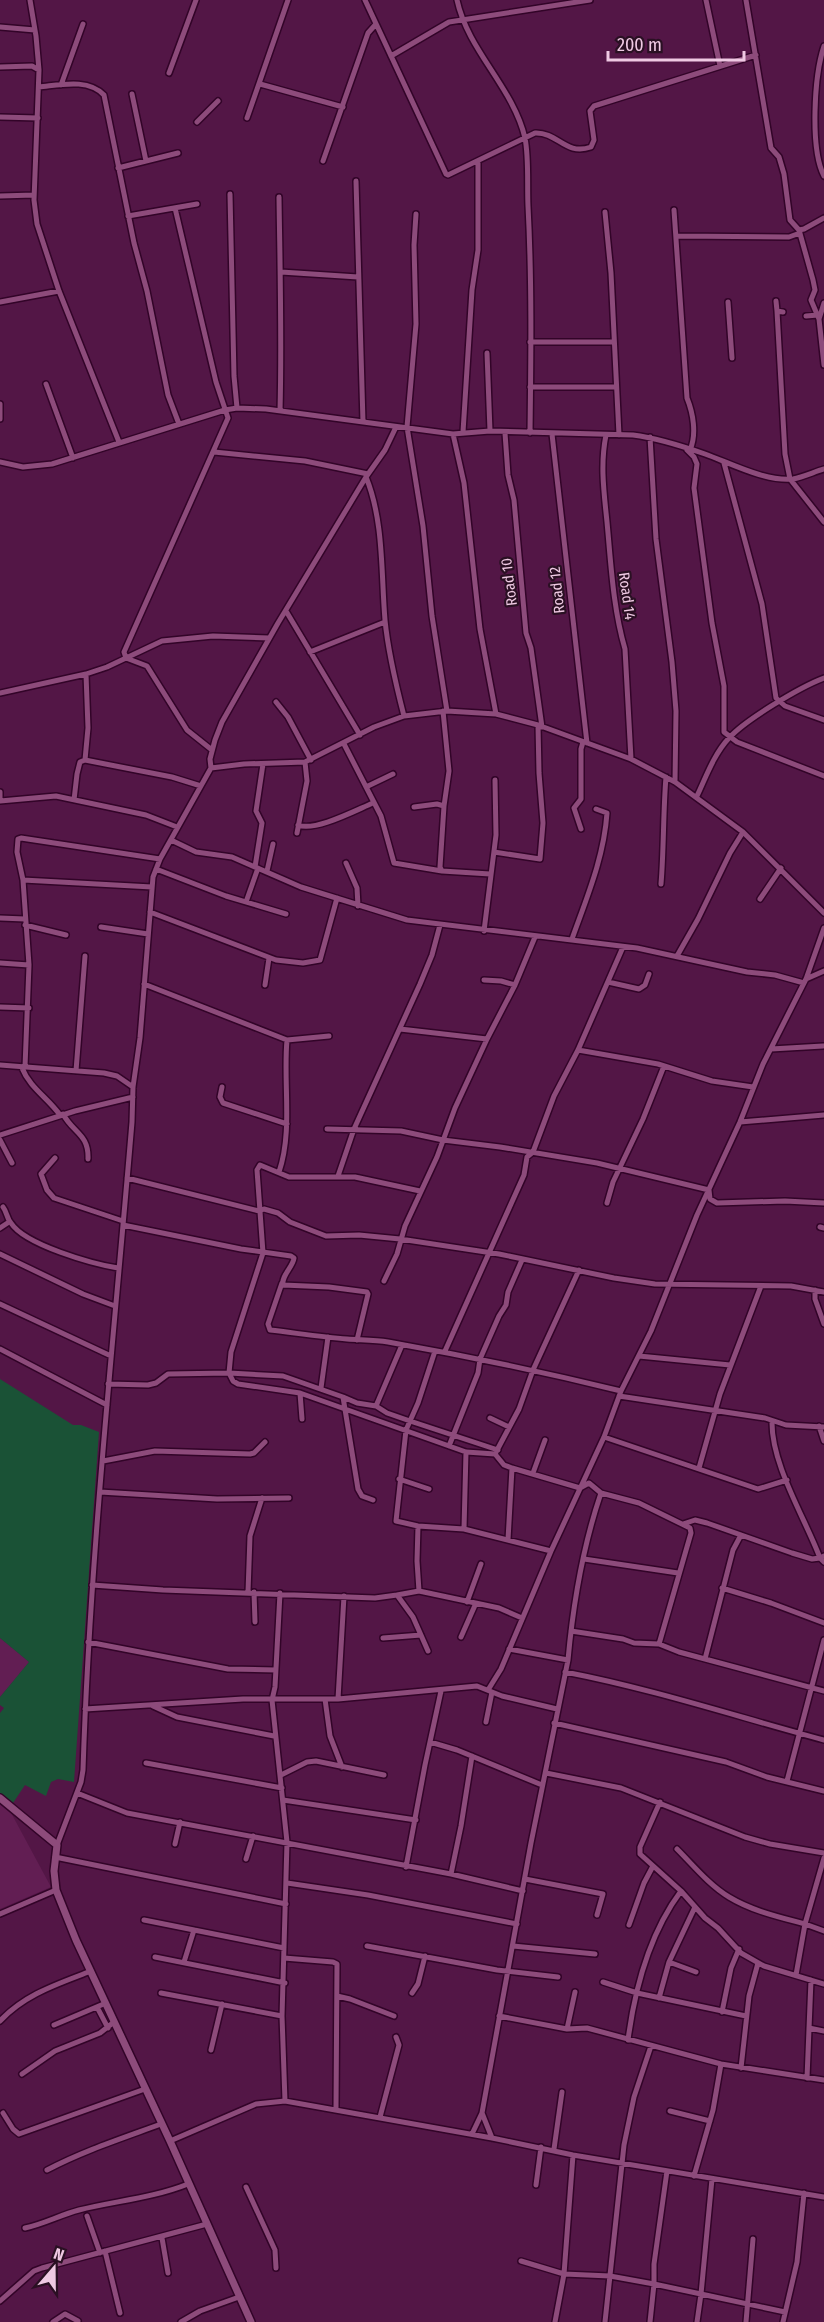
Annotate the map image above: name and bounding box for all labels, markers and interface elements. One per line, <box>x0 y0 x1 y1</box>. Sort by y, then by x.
scale bar <box>608 24 744 62</box>
text: 200 m <box>617 34 662 56</box>
street label: Road 10 <box>497 557 521 607</box>
street label: Road 12 <box>546 565 568 614</box>
street label: Road 14 <box>615 571 639 621</box>
north arrow <box>24 2238 84 2298</box>
text: N <box>51 2244 67 2265</box>

